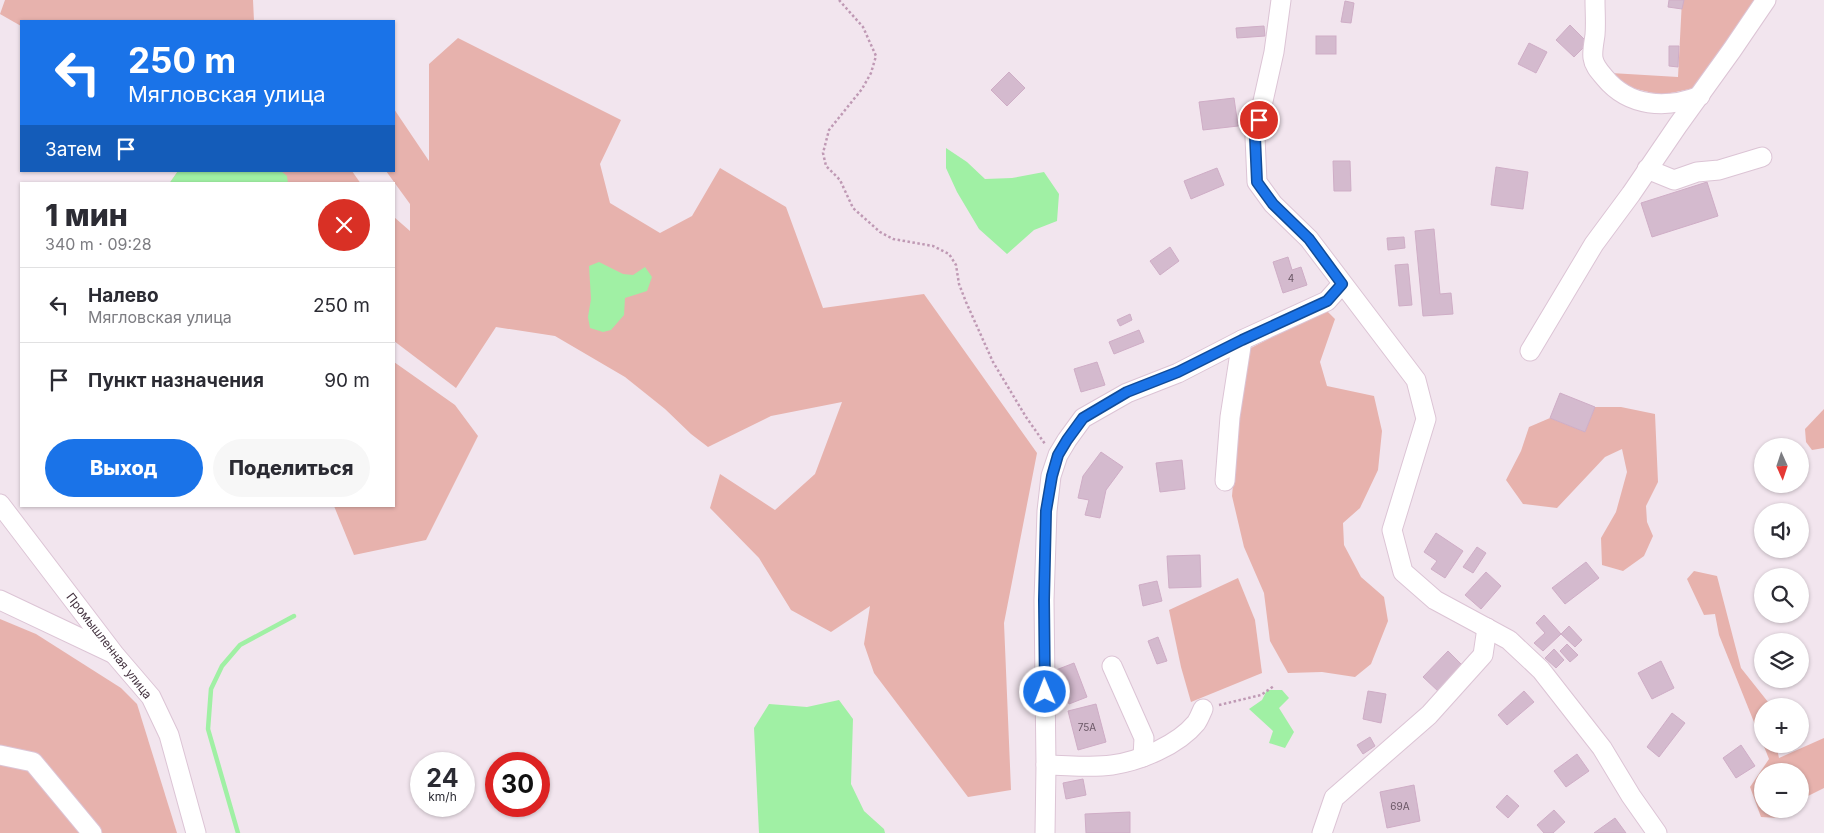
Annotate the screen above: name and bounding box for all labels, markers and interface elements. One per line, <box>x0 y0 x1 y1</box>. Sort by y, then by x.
text: 250 m <box>128 39 236 81</box>
icon: left <box>45 40 110 105</box>
text: Мягловская улица <box>128 81 326 107</box>
pin <box>1238 99 1280 141</box>
icon: arrive <box>1245 106 1273 134</box>
icon: arrive <box>112 135 140 163</box>
text: Затем <box>45 138 102 161</box>
text: 1 мин <box>45 197 128 233</box>
button: close <box>318 199 370 251</box>
text: 340 m · 09:28 <box>45 234 152 254</box>
house number: 4 <box>1288 272 1294 284</box>
text: Налево <box>88 284 159 307</box>
icon: left <box>45 291 73 319</box>
text: 250 m <box>313 294 370 317</box>
text: Мягловская улица <box>88 307 232 327</box>
icon: arrive <box>45 366 73 394</box>
text: Пункт назначения <box>88 369 264 392</box>
text: 90 m <box>324 369 370 392</box>
north arrow <box>1754 438 1809 492</box>
map controls <box>1754 438 1809 818</box>
button: Выход <box>45 439 203 497</box>
button: Поделиться <box>213 439 370 497</box>
button: sound <box>1754 503 1809 558</box>
button: search <box>1754 568 1809 623</box>
street label: Промышленная улица <box>63 590 155 702</box>
button: layers <box>1754 633 1809 688</box>
position arrow <box>1018 665 1070 717</box>
button: + <box>1754 698 1809 753</box>
house number: 75А <box>1078 721 1096 733</box>
speed limit sign: 30 <box>485 752 550 817</box>
text: 24 <box>426 763 459 793</box>
button: − <box>1754 763 1809 818</box>
text: km/h <box>428 789 457 804</box>
house number: 69А <box>1390 800 1410 812</box>

